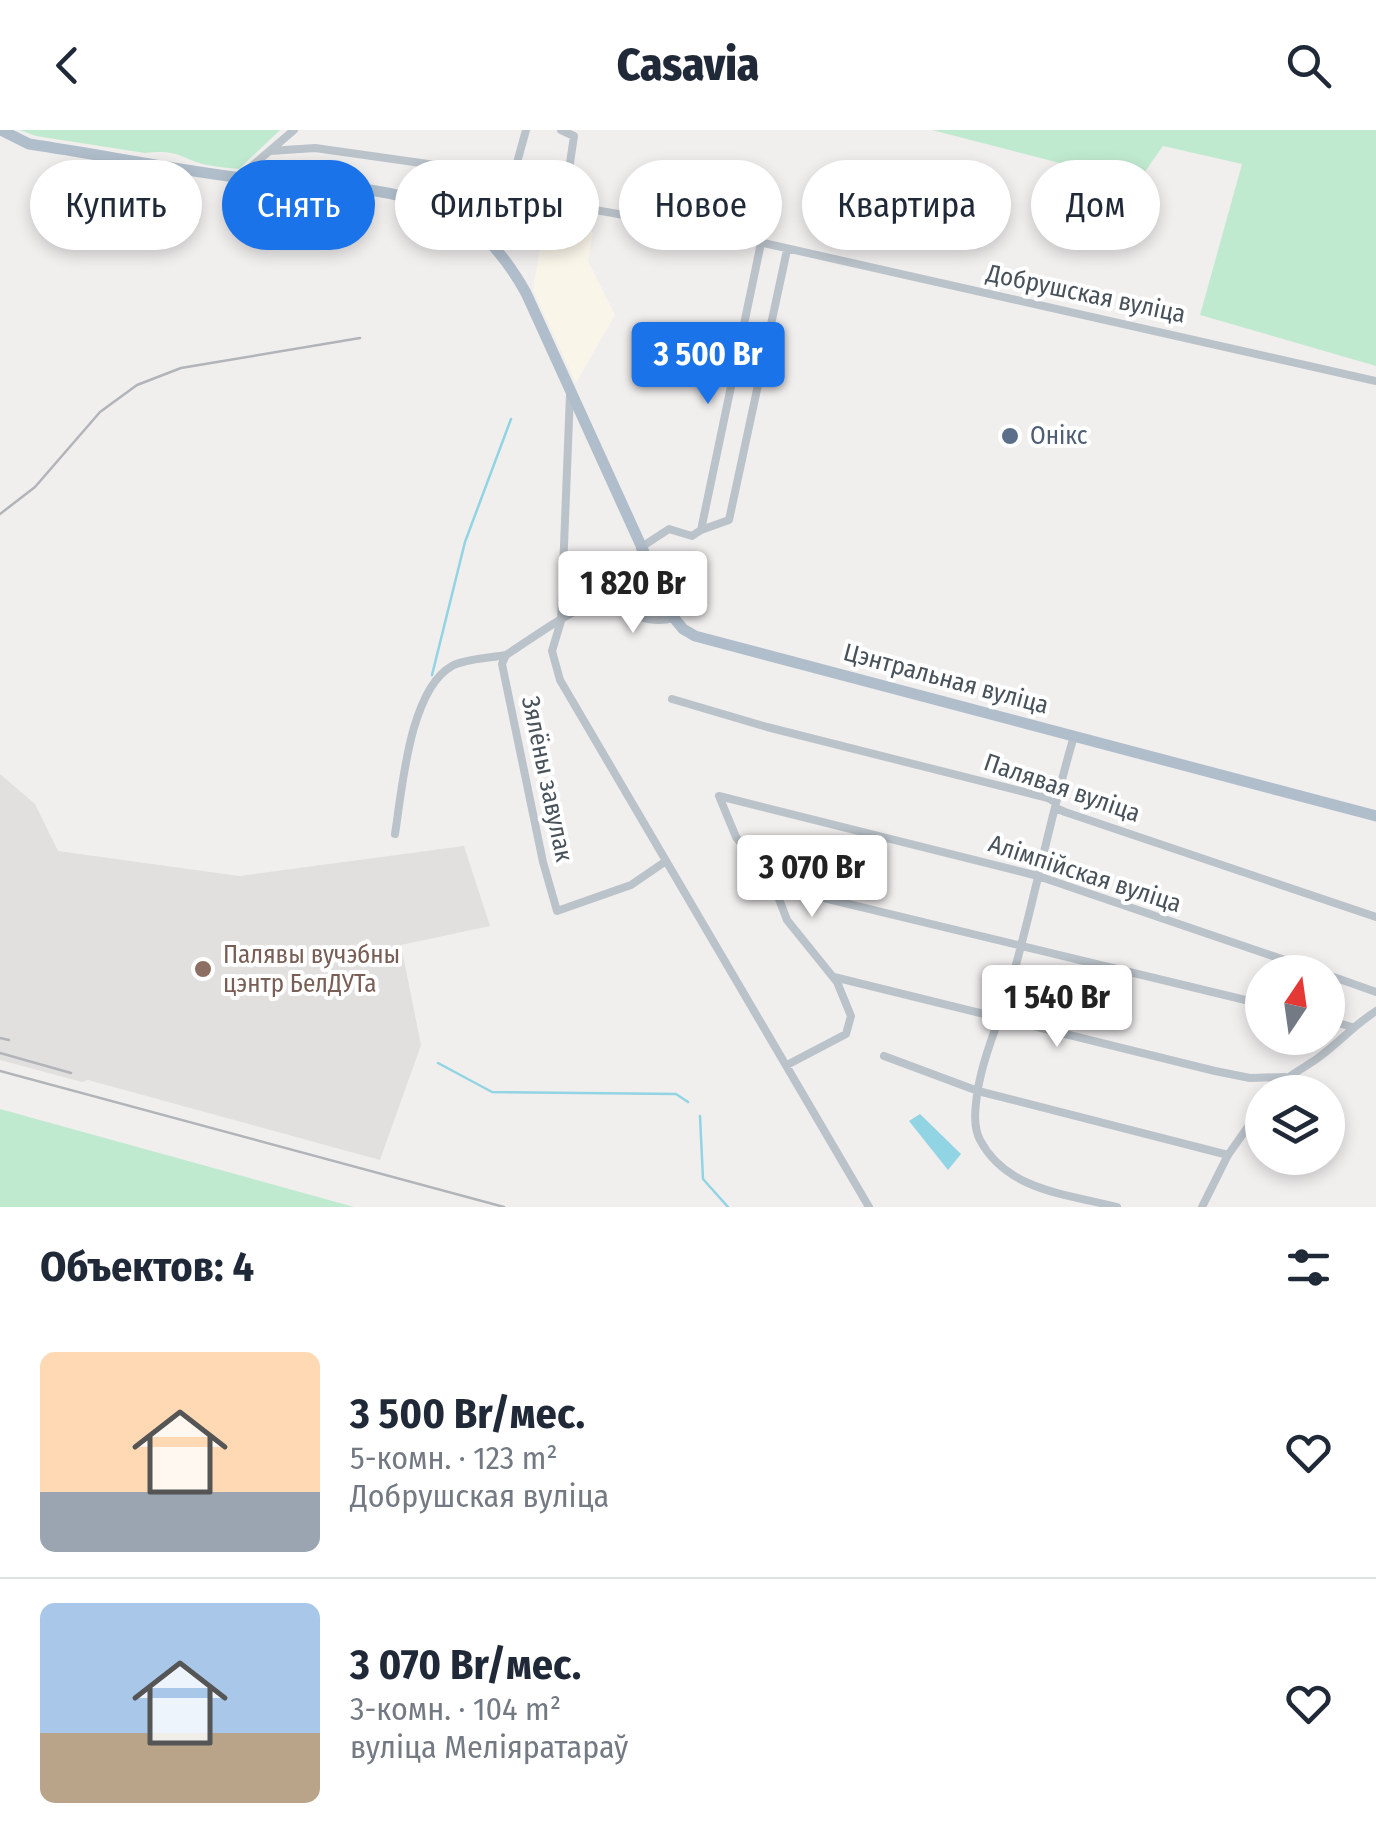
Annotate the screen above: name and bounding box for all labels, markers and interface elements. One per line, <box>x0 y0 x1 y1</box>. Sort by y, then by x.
icon: back <box>40 38 95 93</box>
text: Casavia <box>617 38 759 92</box>
icon: search <box>1281 38 1336 93</box>
chip: Купить <box>30 160 202 250</box>
chip: Снять <box>222 160 375 250</box>
chip: Фильтры <box>395 160 599 250</box>
chip: Новое <box>619 160 782 250</box>
chip: Квартира <box>802 160 1011 250</box>
chip: Дом <box>1031 160 1160 250</box>
street label: Добрушская вуліца <box>983 258 1188 330</box>
pin: 3 500 Br <box>605 322 811 407</box>
text: 3 500 Br <box>654 335 762 373</box>
place label: Онікс <box>1030 421 1088 451</box>
marker: Онікс <box>999 425 1021 447</box>
pin: 1 820 Br <box>530 551 736 636</box>
text: 1 820 Br <box>580 564 686 602</box>
street label: Цэнтральная вуліца <box>840 637 1052 721</box>
street label: Зялёны завулак <box>515 694 579 865</box>
street label: Палявая вуліца <box>980 747 1144 829</box>
street label: Алімпійская вуліца <box>985 829 1185 919</box>
pin: 3 070 Br <box>709 835 915 920</box>
text: 3 070 Br <box>759 848 865 886</box>
place label: Палявы вучэбны цэнтр БелДУТа <box>223 940 400 999</box>
north arrow <box>1245 955 1345 1055</box>
map controls <box>1245 955 1345 1175</box>
marker: Палявы вучэбны цэнтр БелДУТа <box>192 958 214 980</box>
pin: 1 540 Br <box>954 965 1160 1050</box>
text: 1 540 Br <box>1004 978 1110 1016</box>
button: layers <box>1245 1075 1345 1175</box>
icon: filters <box>1281 1240 1336 1295</box>
text: Объектов: 4 <box>40 1242 254 1292</box>
text: 3 500 Br/мес. <box>350 1389 585 1439</box>
icon: home <box>120 1392 240 1512</box>
icon: heart <box>1281 1425 1336 1480</box>
text: 5-комн. · 123 m² <box>350 1439 558 1477</box>
text: Добрушская вуліца <box>350 1477 609 1515</box>
text: 3 070 Br/мес. <box>350 1640 581 1690</box>
icon: home <box>120 1643 240 1763</box>
icon: heart <box>1281 1676 1336 1731</box>
text: 3-комн. · 104 m² <box>350 1690 561 1728</box>
text: вуліца Меліяратараў <box>350 1728 628 1766</box>

